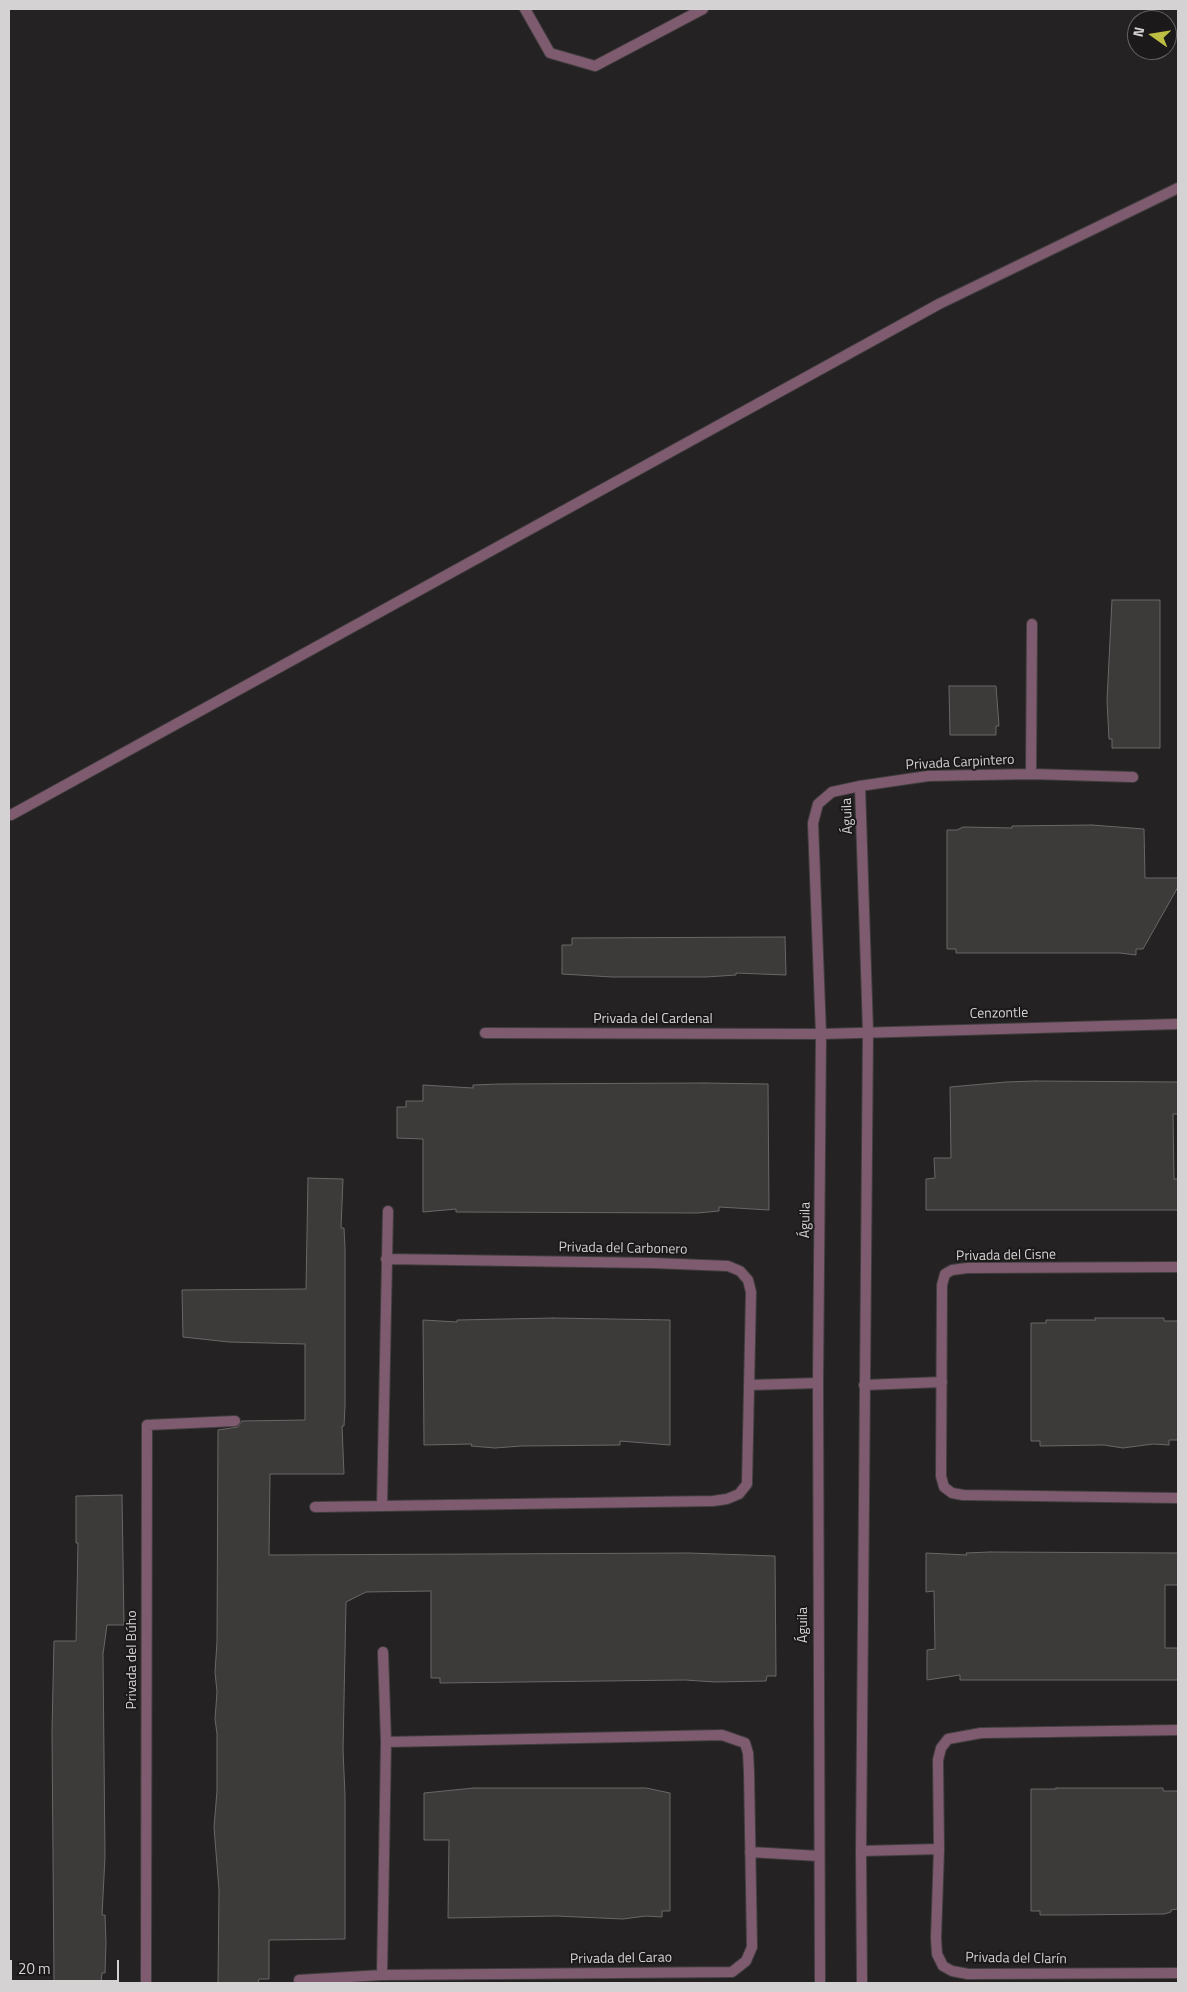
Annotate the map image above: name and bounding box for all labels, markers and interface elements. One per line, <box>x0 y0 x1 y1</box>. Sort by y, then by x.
north arrow <box>1127 10 1177 60</box>
text: N <box>1127 25 1149 39</box>
street label: Privada Carpintero <box>905 752 1015 774</box>
street label: Águila <box>839 798 857 834</box>
street label: Cenzontle <box>970 1005 1028 1023</box>
street label: Privada del Cardenal <box>593 1012 713 1028</box>
street label: Águila <box>797 1202 815 1238</box>
street label: Privada del Carbonero <box>558 1239 688 1259</box>
street label: Privada del Cisne <box>956 1247 1056 1265</box>
street label: Águila <box>796 1607 812 1643</box>
street label: Privada del Búho <box>125 1610 141 1710</box>
scale bar <box>12 1950 121 1982</box>
street label: Privada del Carao <box>570 1950 672 1968</box>
street label: Privada del Clarín <box>965 1950 1067 1968</box>
text: 20 m <box>18 1957 51 1980</box>

